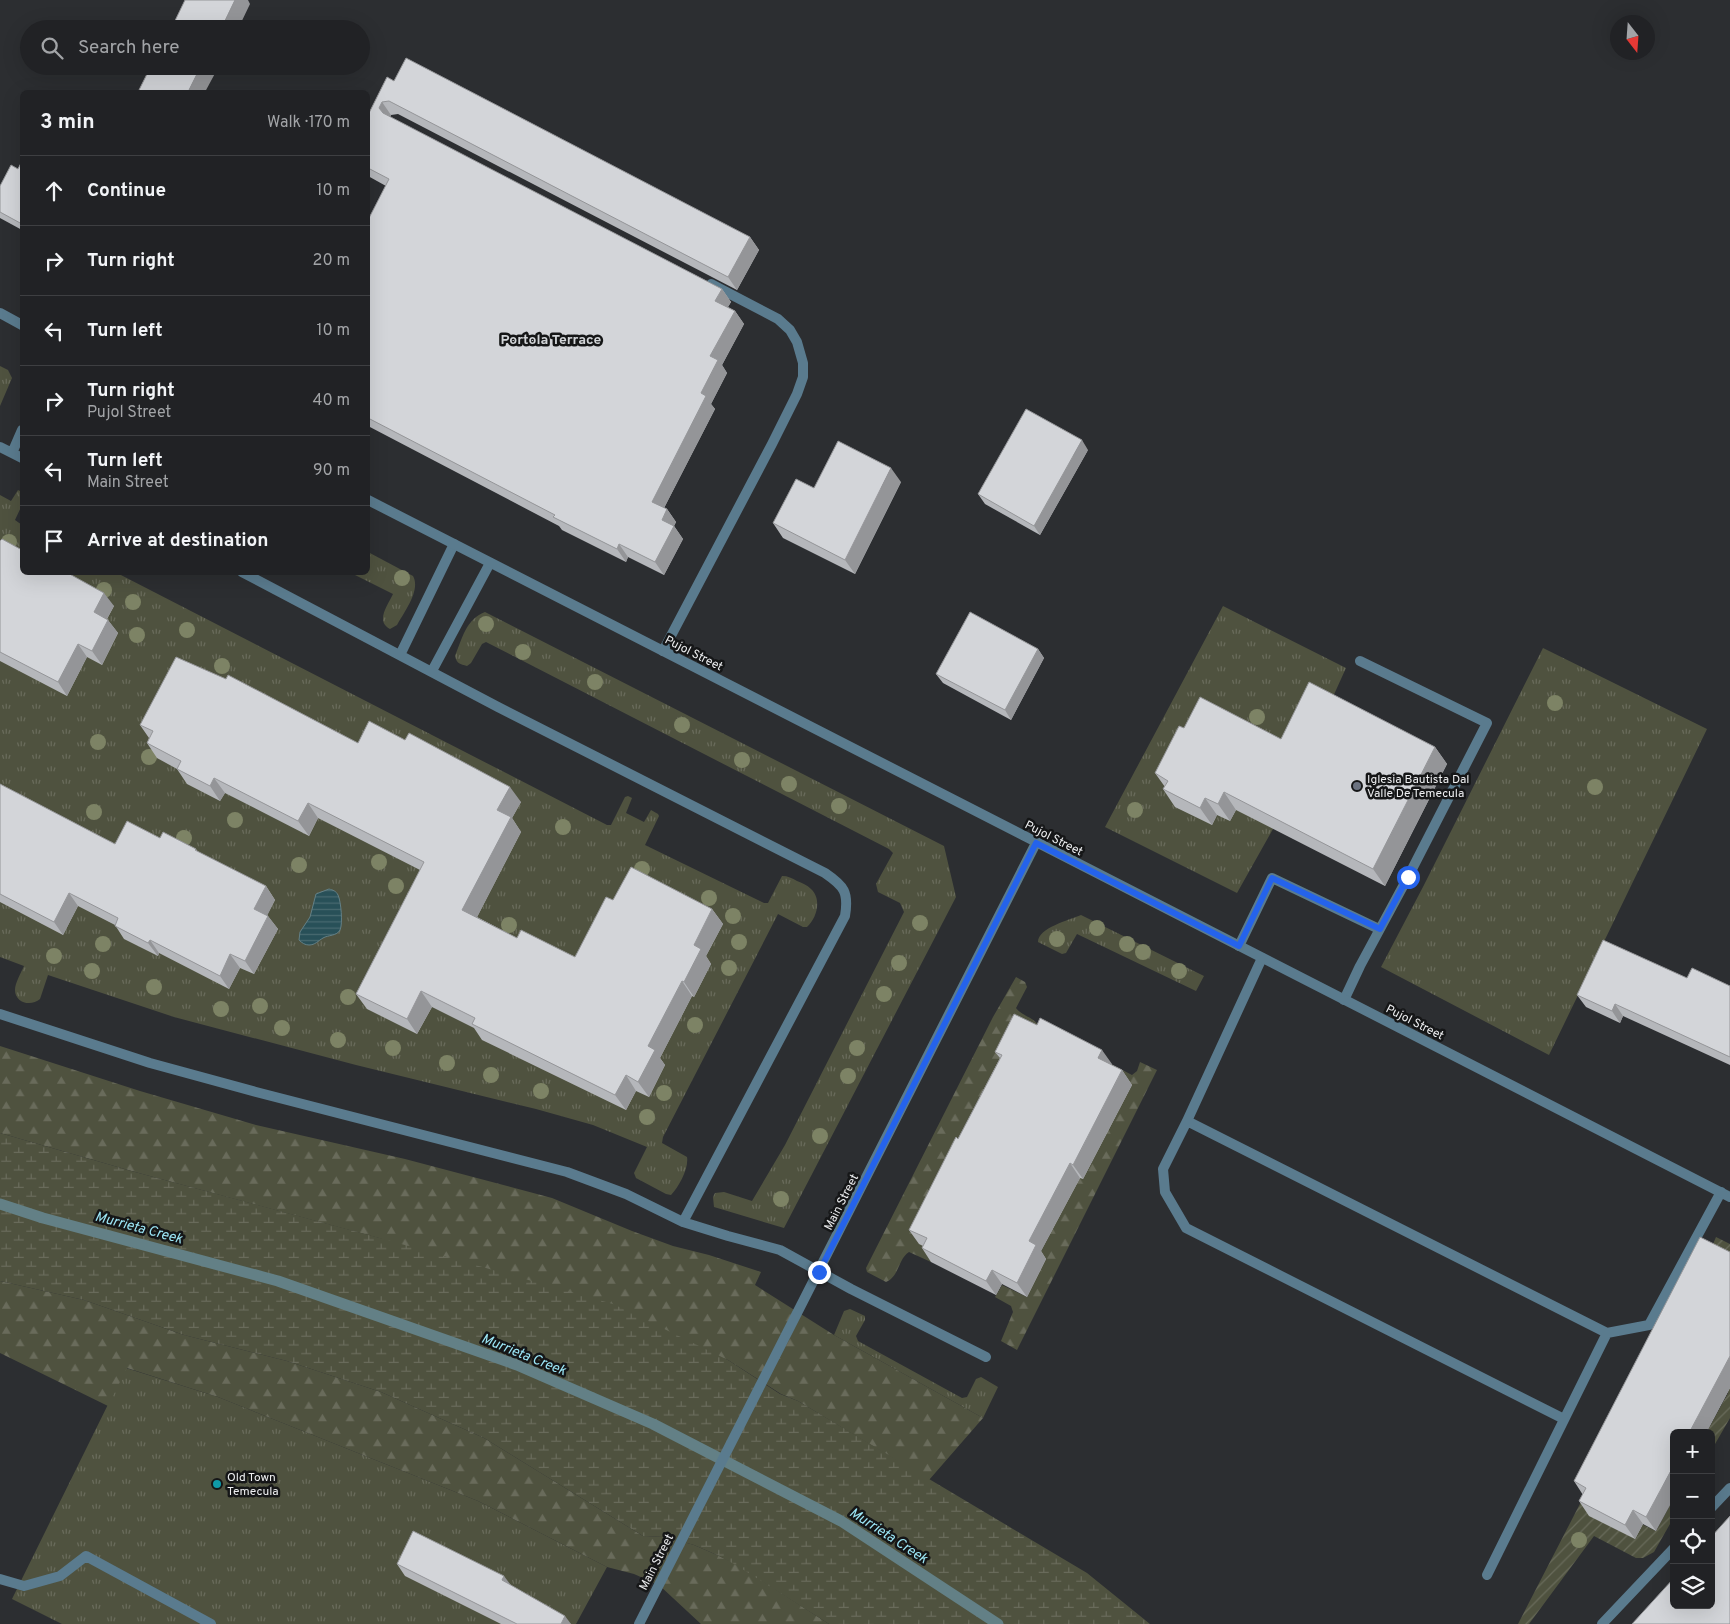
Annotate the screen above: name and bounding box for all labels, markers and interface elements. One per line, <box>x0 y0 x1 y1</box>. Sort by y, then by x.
north arrow <box>1610 15 1655 60</box>
search box <box>20 20 370 75</box>
icon: search <box>38 34 66 62</box>
text: Search here <box>78 36 180 60</box>
text: 3 min <box>40 109 95 136</box>
text: Walk · 170 m <box>267 113 350 133</box>
icon: ahead <box>40 177 68 205</box>
text: Continue <box>87 179 166 203</box>
text: 10 m <box>316 181 350 201</box>
icon: right <box>40 247 68 275</box>
text: Turn right <box>87 249 175 273</box>
text: 20 m <box>313 251 350 271</box>
icon: left <box>40 317 68 345</box>
text: Turn left <box>87 319 163 343</box>
text: 10 m <box>316 321 350 341</box>
district label: Portola Terrace <box>501 332 602 349</box>
text: Turn right <box>87 379 175 403</box>
icon: right <box>40 387 68 415</box>
text: 40 m <box>312 391 350 411</box>
text: Pujol Street <box>87 403 171 423</box>
text: Turn left <box>87 449 163 473</box>
icon: left <box>40 457 68 485</box>
text: 90 m <box>313 461 350 481</box>
text: Main Street <box>87 473 169 493</box>
icon: arrive <box>40 527 68 555</box>
text: Arrive at destination <box>87 529 268 553</box>
street label: Pujol Street <box>662 632 725 675</box>
place label: Iglesia Bautista Dal Valle De Temecula <box>1367 772 1469 802</box>
marker: Iglesia Bautista Dal Valle De Temecula <box>1351 780 1363 792</box>
street label: Pujol Street <box>1022 817 1085 860</box>
route start <box>1397 866 1420 889</box>
street label: Pujol Street <box>1383 1001 1446 1044</box>
street label: Main Street <box>821 1172 863 1233</box>
water label: Murrieta Creek <box>93 1209 185 1249</box>
route end <box>808 1261 831 1284</box>
water label: Murrieta Creek <box>479 1331 569 1380</box>
map controls <box>1670 1429 1715 1609</box>
button: + <box>1670 1429 1715 1474</box>
place label: Old Town Temecula <box>227 1470 279 1500</box>
button: − <box>1670 1474 1715 1519</box>
marker: Old Town Temecula <box>211 1478 223 1490</box>
water label: Murrieta Creek <box>846 1505 931 1568</box>
button: locate <box>1670 1519 1715 1564</box>
street label: Main Street <box>636 1532 678 1593</box>
button: layers <box>1670 1564 1715 1609</box>

